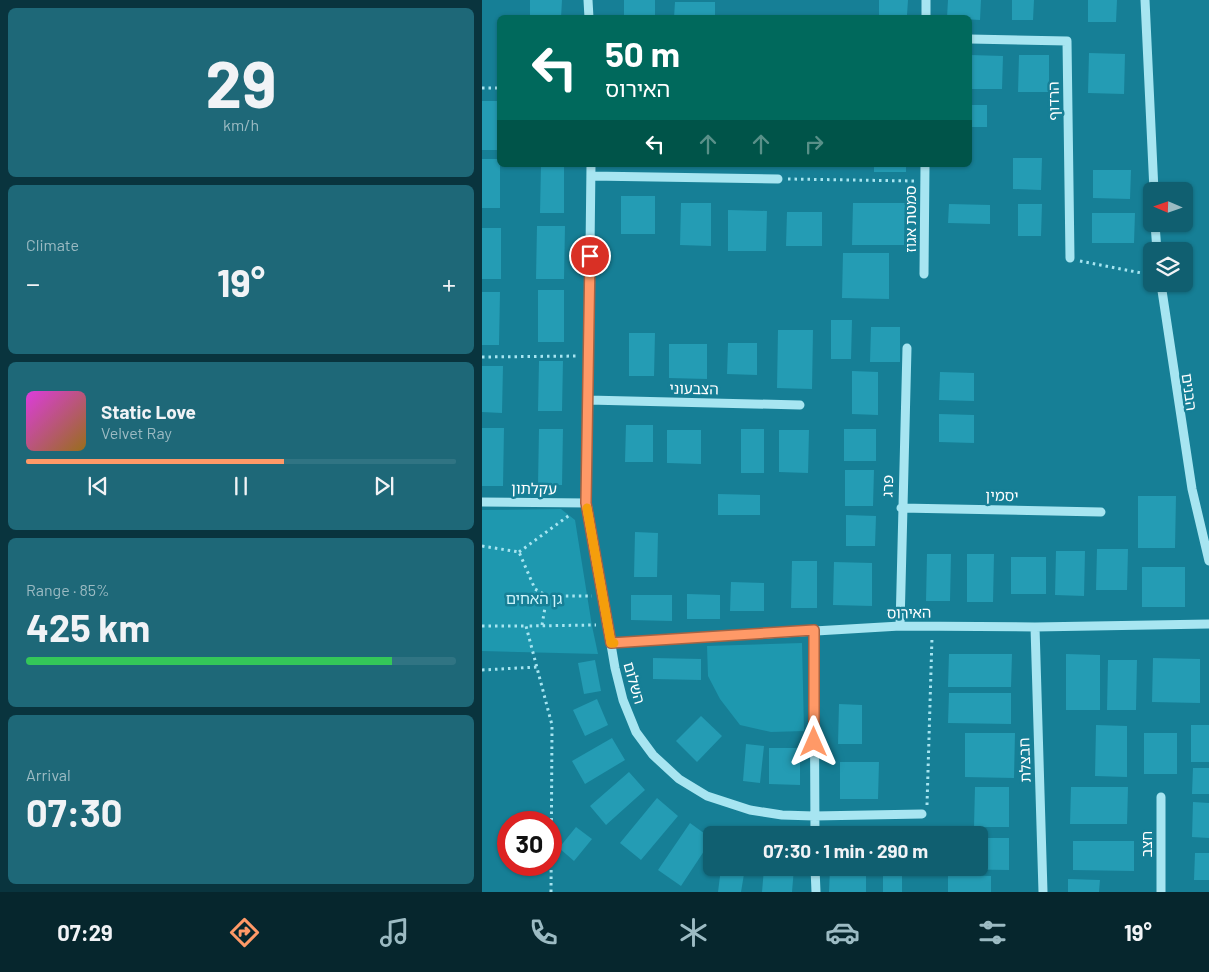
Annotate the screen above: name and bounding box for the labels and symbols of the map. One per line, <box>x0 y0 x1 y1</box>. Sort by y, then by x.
street label: הרדוף <box>1044 81 1062 121</box>
north arrow <box>1143 182 1193 232</box>
street label: סמטת אגוז <box>901 186 919 252</box>
pin <box>569 235 611 277</box>
street label: הבנים <box>1178 372 1202 412</box>
street label: הצבעוני <box>669 379 719 397</box>
street label: פרג <box>878 474 896 498</box>
street label: עקלתון <box>511 479 557 497</box>
street label: יסמין <box>985 486 1019 504</box>
park label: גן האחים <box>506 589 563 607</box>
street label: האירוס <box>887 603 931 621</box>
street label: השלום <box>620 660 650 706</box>
position arrow <box>787 715 839 767</box>
street label: חבצלת <box>1014 737 1034 783</box>
speed limit sign: 30 <box>497 811 562 876</box>
street label: חצב <box>1137 831 1155 857</box>

